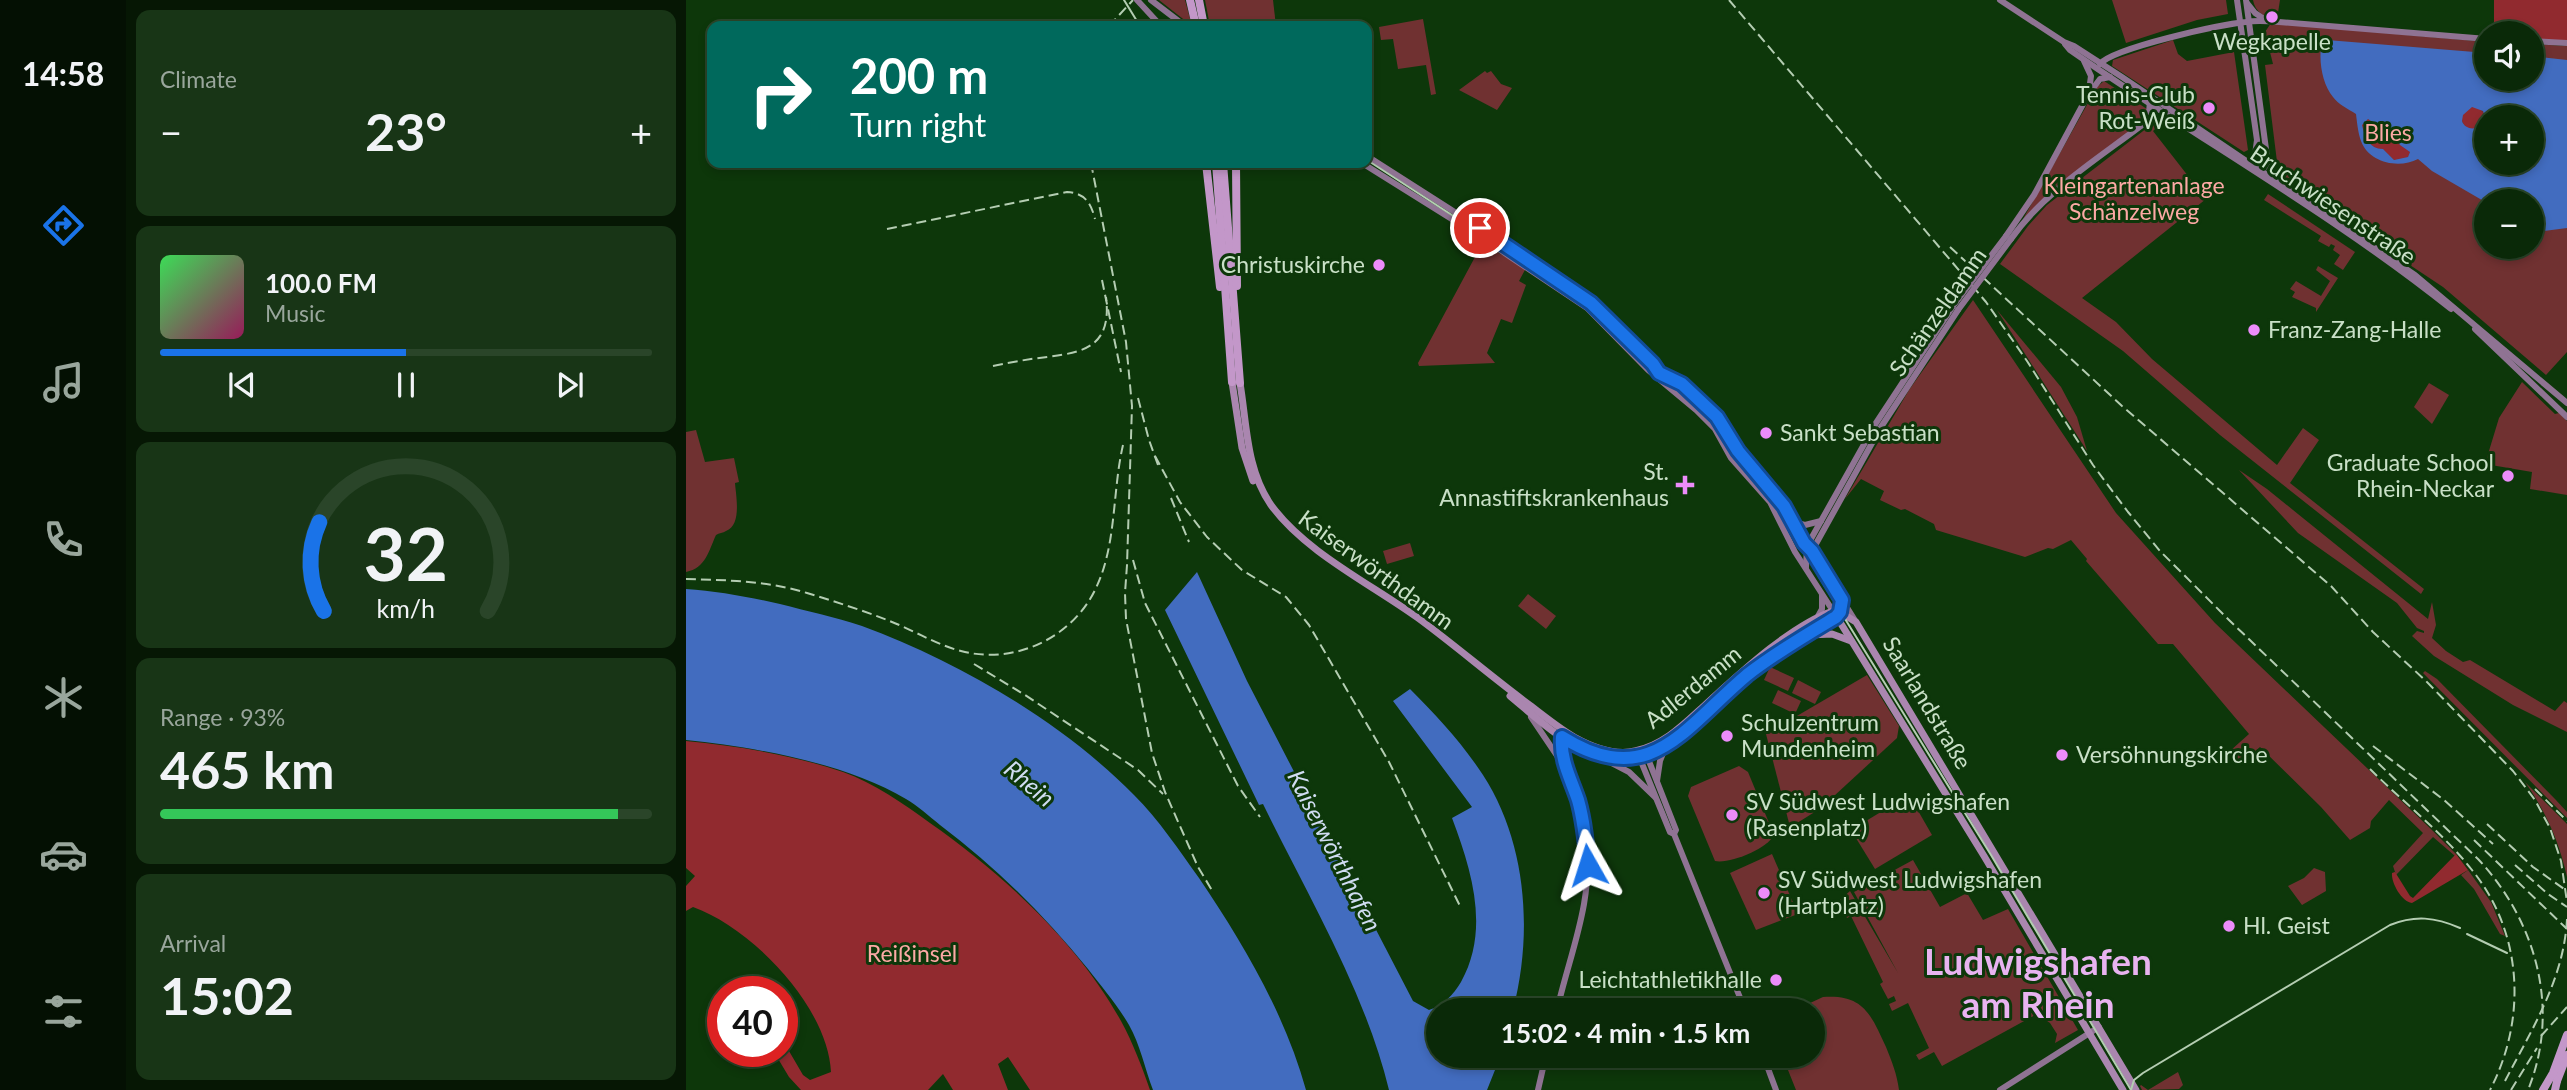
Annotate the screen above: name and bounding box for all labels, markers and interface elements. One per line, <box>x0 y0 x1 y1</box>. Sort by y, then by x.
marker: Wegkapelle <box>2264 9 2280 25</box>
map controls <box>2474 21 2544 259</box>
button: sound <box>2474 21 2544 91</box>
place label: Wegkapelle <box>2213 27 2331 55</box>
text: 200 m <box>850 46 988 104</box>
icon: right <box>735 49 826 140</box>
text: 14:58 <box>22 54 104 93</box>
text: Climate <box>160 65 237 93</box>
place label: Tennis-Club Rot-Weiß <box>2076 80 2195 134</box>
text: 23° <box>365 100 447 162</box>
marker: Tennis-Club Rot-Weiß <box>2201 100 2217 116</box>
text: Turn right <box>850 105 986 144</box>
button: + <box>2474 105 2544 175</box>
text: − <box>160 109 182 155</box>
text: + <box>630 109 652 155</box>
park label: Blies <box>2364 118 2412 146</box>
street label: Bruchwiesenstraße <box>2246 138 2422 270</box>
park label: Kleingartenanlage Schänzelweg <box>2043 171 2225 225</box>
button: − <box>2474 189 2544 259</box>
pin <box>1450 198 1510 258</box>
icon: directions <box>39 201 88 250</box>
icon: arrive <box>1461 209 1499 247</box>
street label: Schänzeldamm <box>1883 242 1992 381</box>
place label: Christuskirche <box>1221 250 1365 278</box>
marker: Christuskirche <box>1371 257 1387 273</box>
text: 100.0 FM <box>265 267 377 299</box>
text: Music <box>265 299 325 327</box>
place label: Franz-Zang-Halle <box>2268 315 2441 343</box>
marker: Franz-Zang-Halle <box>2246 322 2262 338</box>
icon: music <box>39 358 88 407</box>
icon: previous <box>223 366 261 404</box>
icon: pause <box>387 366 425 404</box>
icon: next <box>551 366 589 404</box>
place label: Sankt Sebastian <box>1780 418 1940 446</box>
marker: Sankt Sebastian <box>1758 425 1774 441</box>
place label: Graduate School Rhein-Neckar <box>2327 448 2495 502</box>
place label: St. Annastiftskrankenhaus <box>1439 457 1669 511</box>
marker: Graduate School Rhein-Neckar <box>2500 468 2516 484</box>
marker: St. Annastiftskrankenhaus <box>1675 475 1695 495</box>
street label: Kaiserwörthdamm <box>1293 503 1460 635</box>
text: 32 <box>364 509 448 597</box>
icon: phone <box>39 515 88 564</box>
text: km/h <box>377 593 435 623</box>
street label: Saarlandstraße <box>1877 631 1978 774</box>
street label: Adlerdamm <box>1639 639 1746 734</box>
icon: climate <box>39 673 88 722</box>
text: Range · 93% <box>160 703 285 731</box>
place label: Schulzentrum Mundenheim <box>1741 708 1879 762</box>
marker: Schulzentrum Mundenheim <box>1719 728 1735 744</box>
text: 465 km <box>160 738 334 800</box>
place label: Versöhnungskirche <box>2076 740 2268 768</box>
marker: Versöhnungskirche <box>2054 747 2070 763</box>
water label: Rhein <box>999 754 1061 812</box>
water label: Kaiserwörthhafen <box>1282 765 1388 936</box>
place label: SV Südwest Ludwigshafen (Rasenplatz) <box>1746 787 2010 841</box>
marker: SV Südwest Ludwigshafen (Rasenplatz) <box>1724 807 1740 823</box>
position arrow <box>1551 828 1625 902</box>
icon: car <box>39 830 88 879</box>
place label: SV Südwest Ludwigshafen (Hartplatz) <box>1778 865 2042 919</box>
marker: SV Südwest Ludwigshafen (Hartplatz) <box>1756 885 1772 901</box>
place label: Hl. Geist <box>2243 911 2330 939</box>
marker: Hl. Geist <box>2221 918 2237 934</box>
text: Arrival <box>160 929 226 957</box>
district label: Ludwigshafen am Rhein <box>1924 938 2152 1026</box>
park label: Reißinsel <box>867 939 957 967</box>
text: 15:02 <box>160 964 294 1026</box>
place label: Leichtathletikhalle <box>1578 965 1762 993</box>
marker: Leichtathletikhalle <box>1768 972 1784 988</box>
speed limit sign: 40 <box>707 976 798 1067</box>
icon: filters <box>39 987 88 1036</box>
text: 15:02 · 4 min · 1.5 km <box>1501 1017 1750 1049</box>

